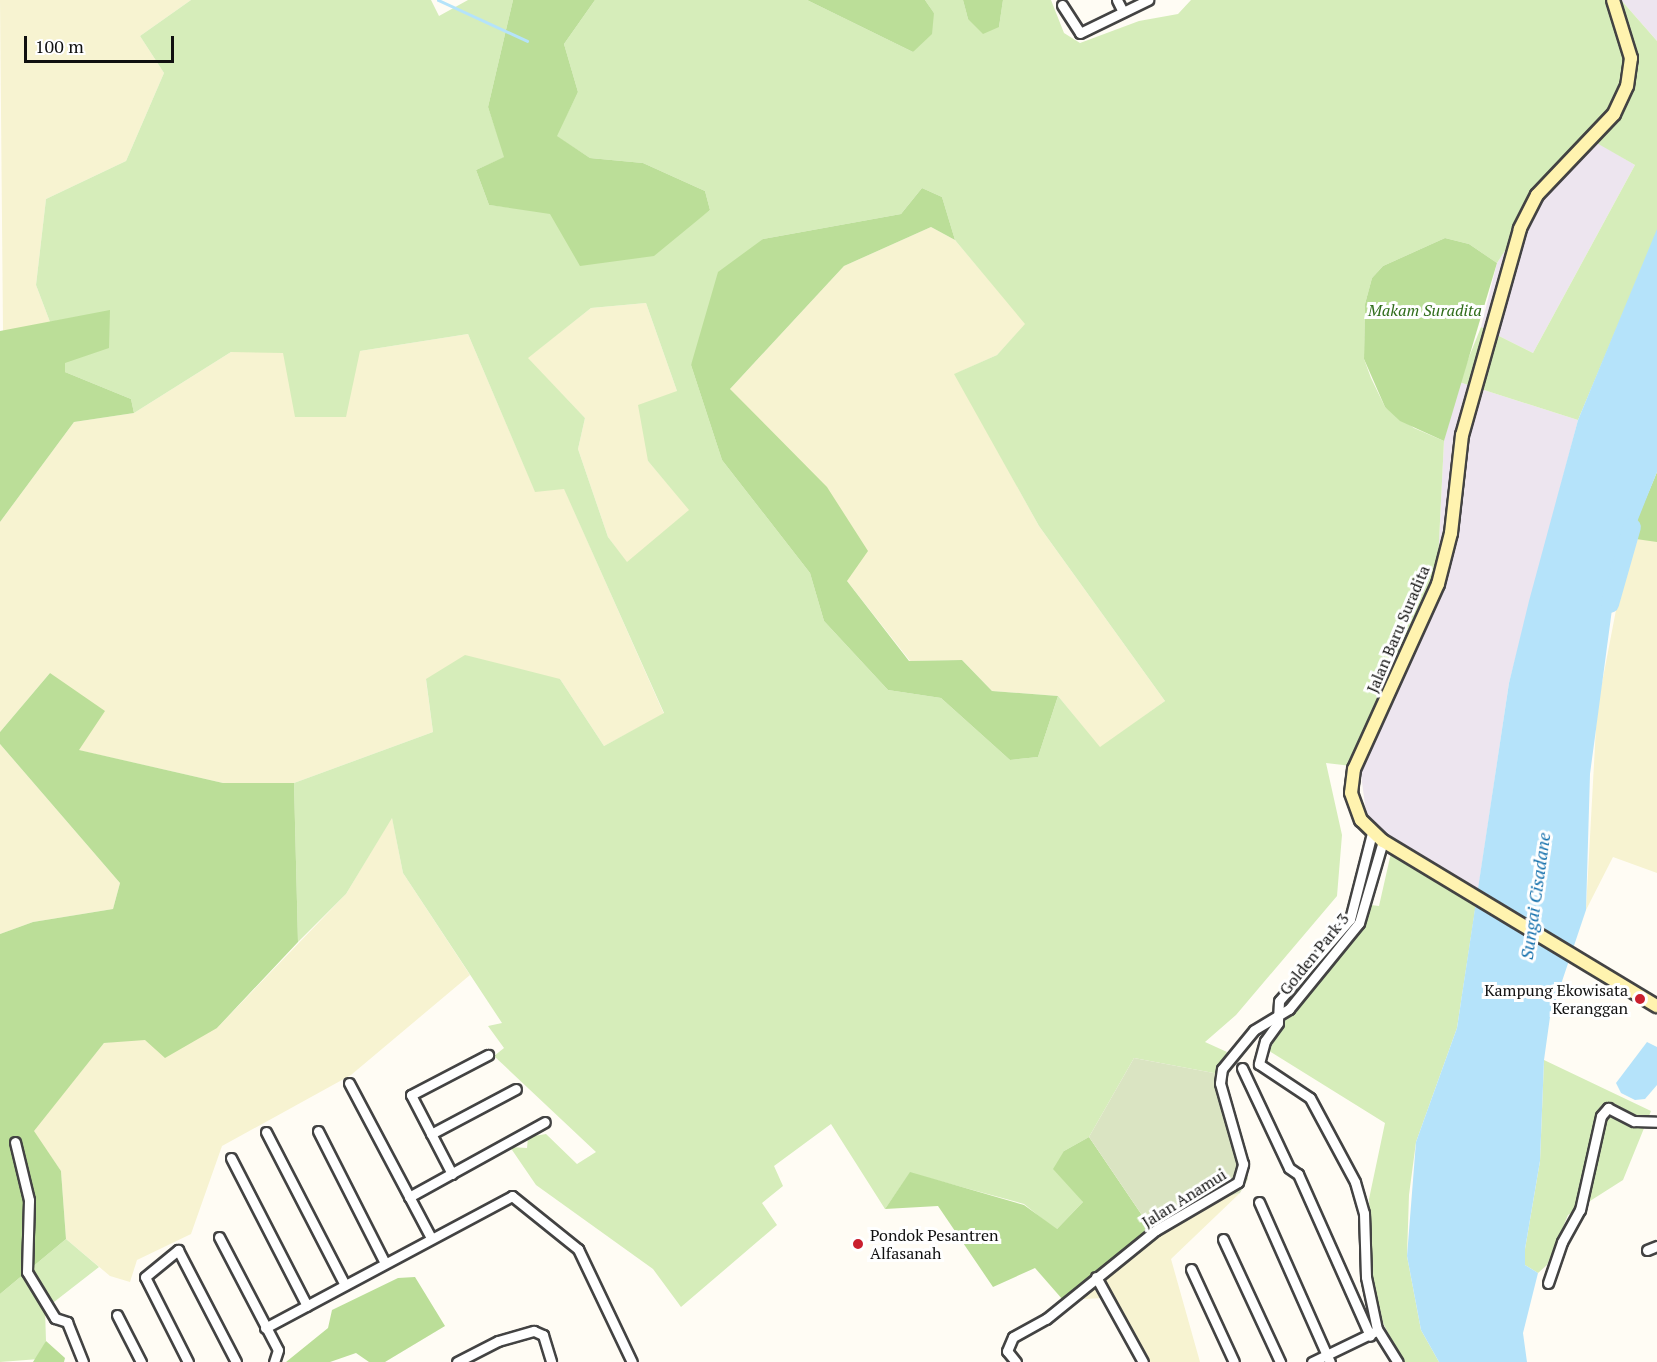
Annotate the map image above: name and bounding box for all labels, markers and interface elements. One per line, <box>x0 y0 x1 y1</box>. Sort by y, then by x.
scale bar <box>27 24 177 62</box>
text: 100 m <box>35 34 84 58</box>
park label: Makam Suradita <box>1368 300 1482 320</box>
street label: Jalan Baru Suradita <box>1362 562 1434 696</box>
water label: Sungai Cisadane <box>1515 831 1555 961</box>
street label: Golden Park 3 <box>1275 909 1353 999</box>
place label: Kampung Ekowisata Keranggan <box>1484 980 1628 1018</box>
marker: Kampung Ekowisata Keranggan <box>1633 992 1647 1006</box>
street label: Jalan Anamui <box>1138 1164 1230 1232</box>
place label: Pondok Pesantren Alfasanah <box>870 1225 999 1263</box>
marker: Pondok Pesantren Alfasanah <box>851 1237 865 1251</box>

